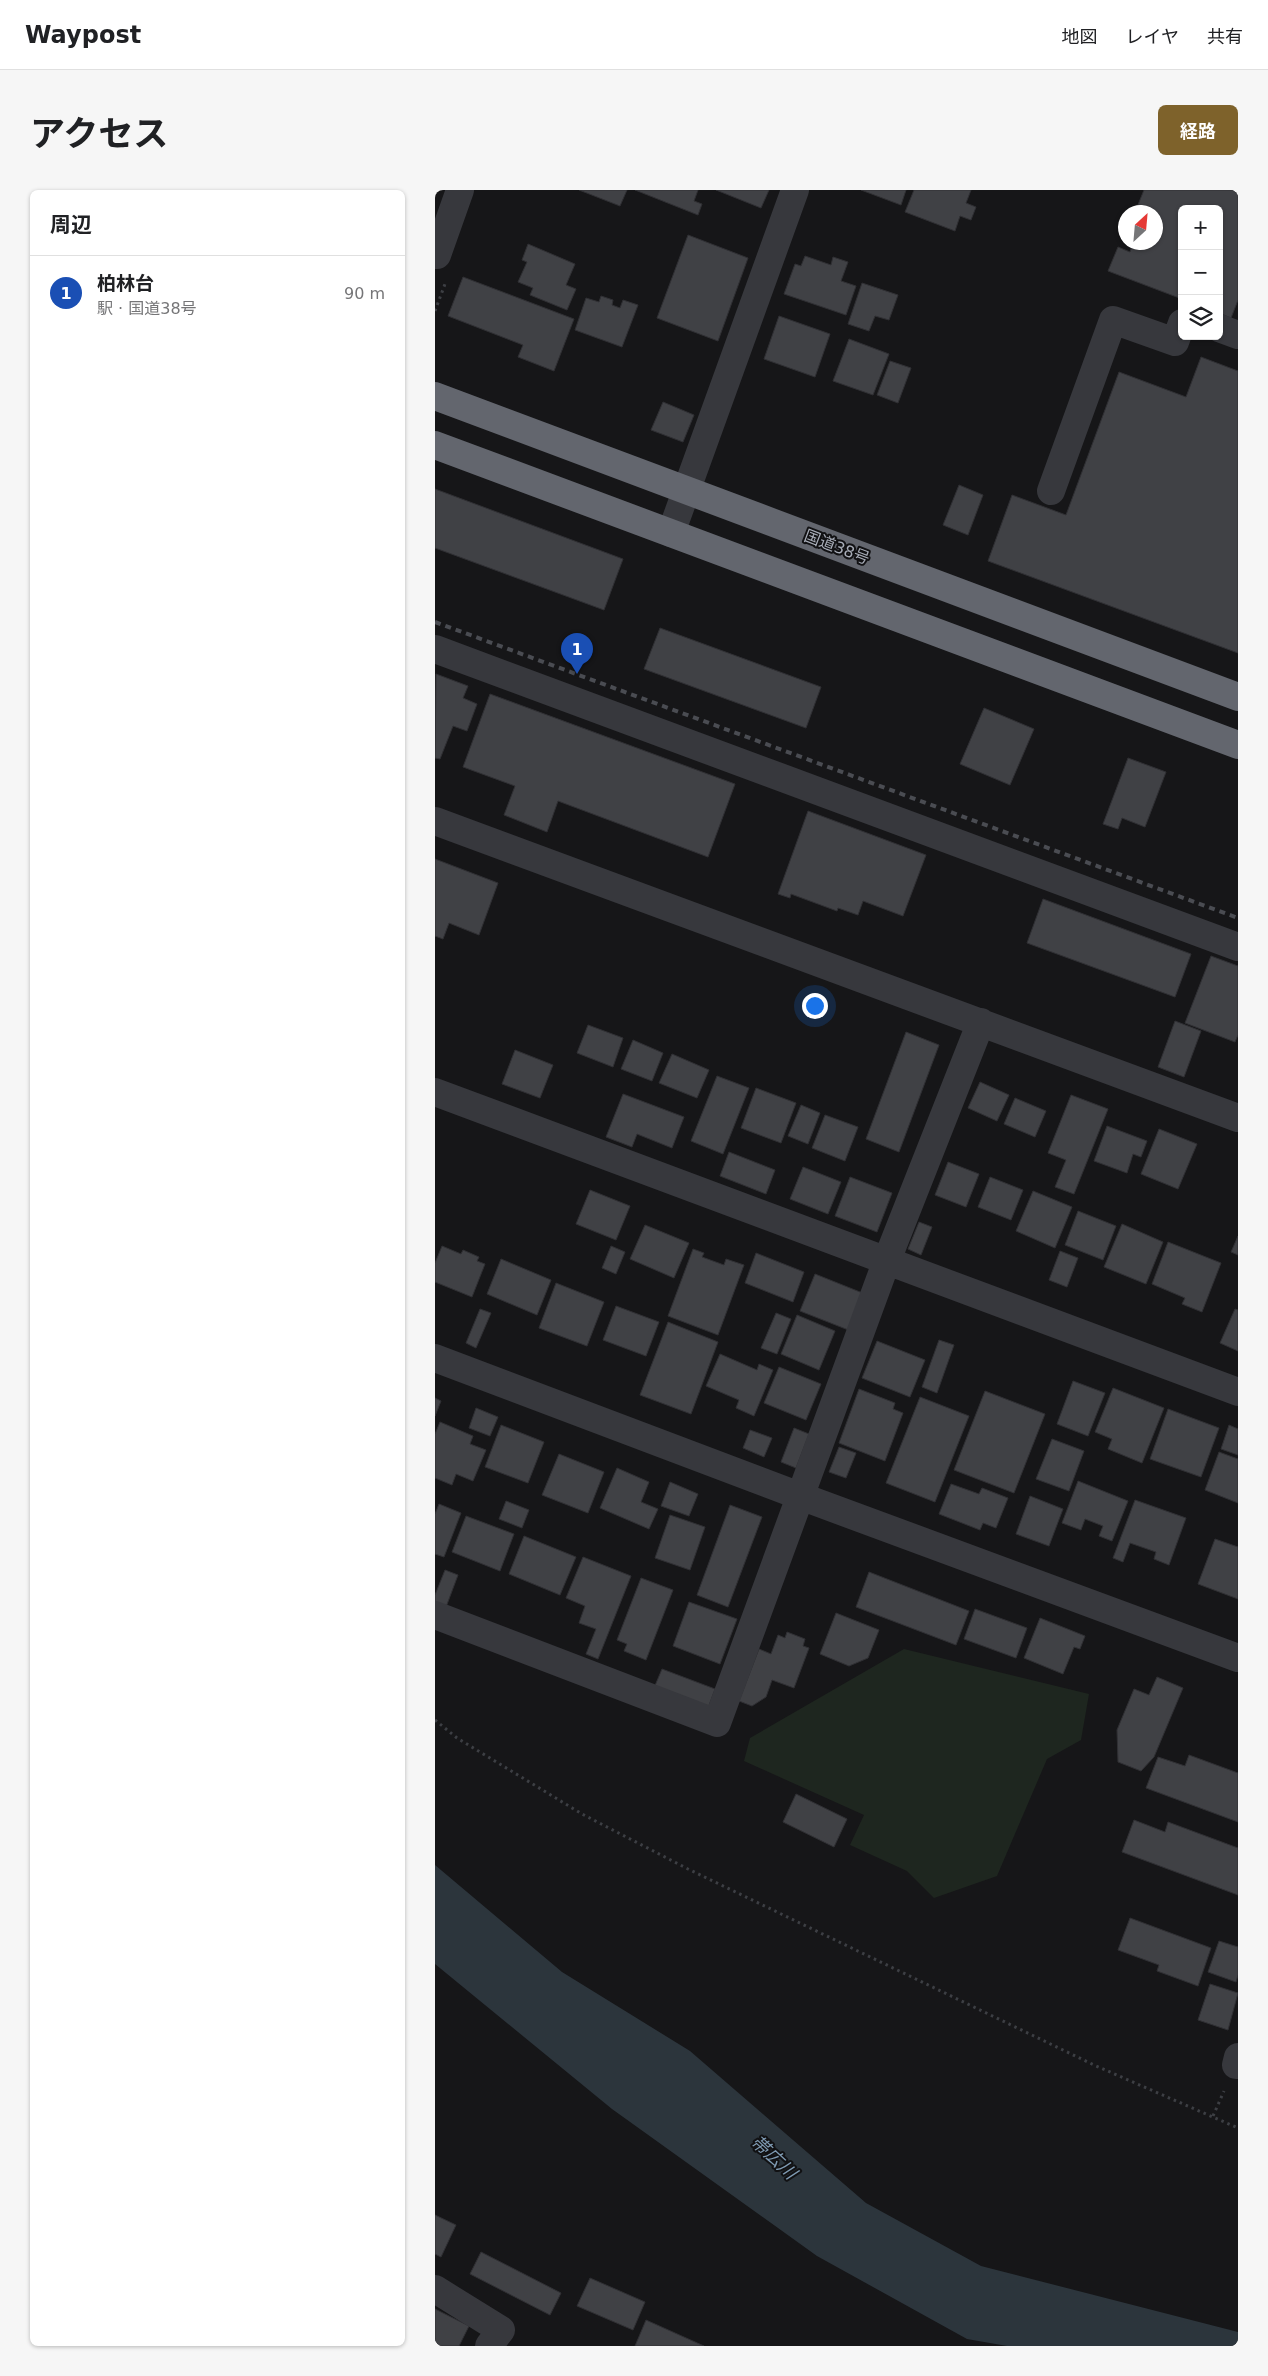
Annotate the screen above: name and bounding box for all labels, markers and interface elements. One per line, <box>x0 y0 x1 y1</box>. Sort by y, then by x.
text: Waypost <box>25 21 141 49</box>
text: 地図 <box>1062 26 1098 47</box>
text: レイヤ <box>1126 26 1179 47</box>
text: 共有 <box>1207 26 1243 47</box>
button: 経路 <box>1158 105 1238 155</box>
text: アクセス <box>30 114 168 154</box>
north arrow <box>1118 205 1163 250</box>
map controls <box>1178 205 1223 340</box>
button: + <box>1178 205 1223 250</box>
text: 周辺 <box>50 213 92 237</box>
button: − <box>1178 250 1223 295</box>
text: 柏林台 <box>97 272 154 294</box>
text: 1 <box>60 284 72 303</box>
text: 90 m <box>344 284 385 303</box>
button: layers <box>1178 295 1223 340</box>
text: 駅 · 国道38号 <box>97 299 197 318</box>
street label: 国道38号 <box>802 526 872 568</box>
pin: 1 <box>561 633 593 674</box>
your location <box>802 993 828 1019</box>
water label: 帯広川 <box>747 2131 802 2184</box>

